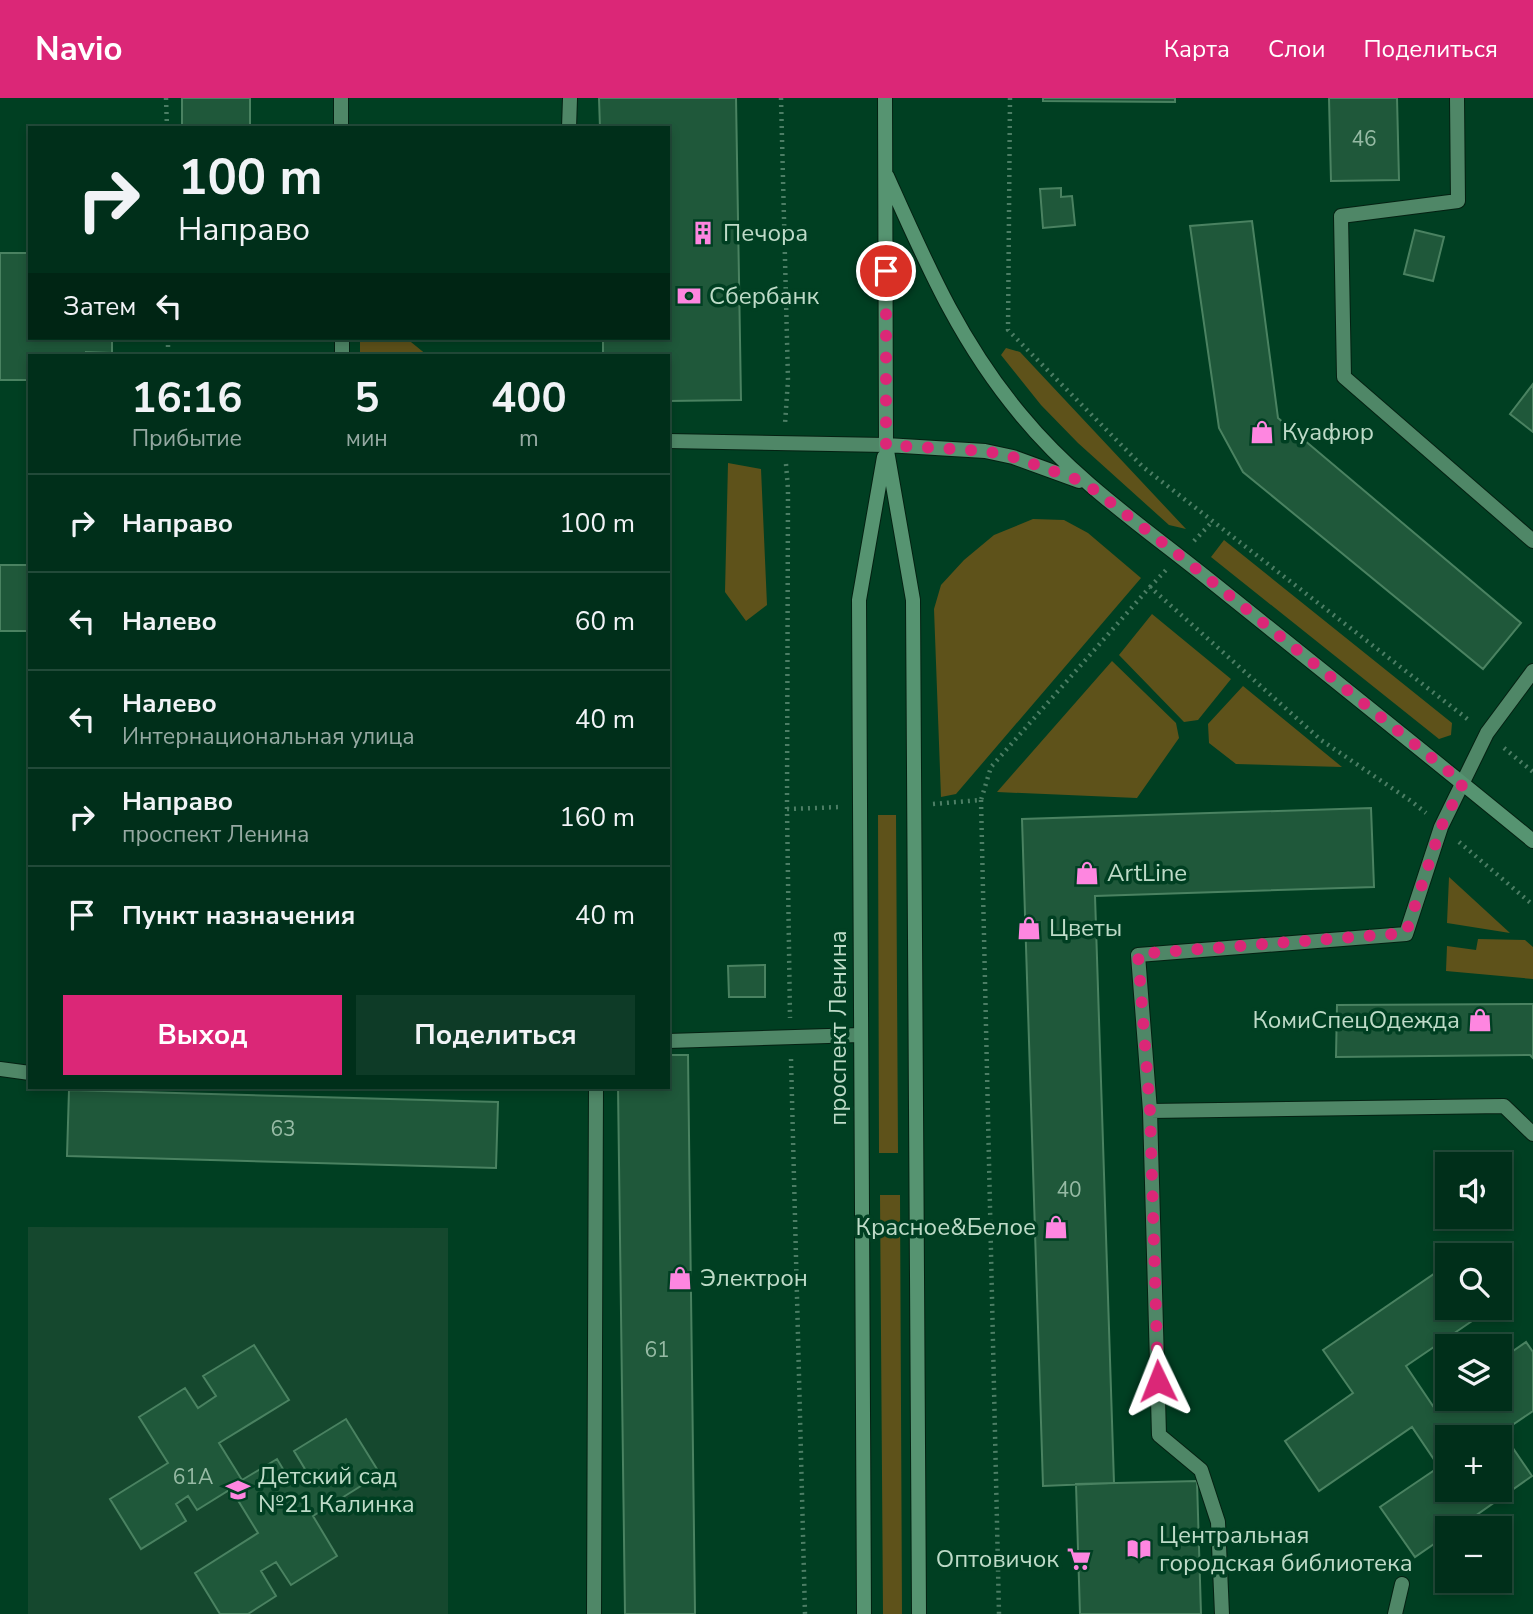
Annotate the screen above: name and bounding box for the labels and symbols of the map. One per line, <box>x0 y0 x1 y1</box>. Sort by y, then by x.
house number: 46 <box>1351 125 1377 153</box>
place label: Печора <box>723 217 808 249</box>
building icon: Печора <box>689 219 717 247</box>
pin <box>856 241 916 301</box>
place label: Сбербанк <box>709 280 820 312</box>
bank icon: Сбербанк <box>675 282 703 310</box>
place label: Куафюр <box>1282 416 1374 448</box>
shop icon: Куафюр <box>1248 418 1276 446</box>
place label: ArtLine <box>1107 857 1187 889</box>
shop icon: ArtLine <box>1073 859 1101 887</box>
place label: Цветы <box>1049 912 1122 944</box>
shop icon: Цветы <box>1015 914 1043 942</box>
street label: проспект Ленина <box>822 930 854 1126</box>
place label: КомиСпецОдежда <box>1252 1004 1460 1036</box>
shop icon: КомиСпецОдежда <box>1466 1006 1494 1034</box>
house number: 63 <box>270 1115 296 1143</box>
house number: 40 <box>1056 1176 1082 1204</box>
place label: Красное&Белое <box>856 1211 1036 1243</box>
shop icon: Красное&Белое <box>1042 1213 1070 1241</box>
place label: Электрон <box>700 1262 808 1294</box>
shop icon: Электрон <box>666 1264 694 1292</box>
house number: 61 <box>644 1336 670 1364</box>
position arrow <box>1121 1344 1195 1418</box>
place label: Детский сад №21 Калинка <box>258 1460 415 1520</box>
house number: 61А <box>173 1463 213 1491</box>
school or university icon: Детский сад №21 Калинка <box>224 1476 252 1504</box>
place label: Центральная городская библиотека <box>1159 1519 1413 1579</box>
library icon: Центральная городская библиотека <box>1125 1535 1153 1563</box>
place label: Оптовичок <box>936 1543 1059 1575</box>
supermarket icon: Оптовичок <box>1065 1545 1093 1573</box>

